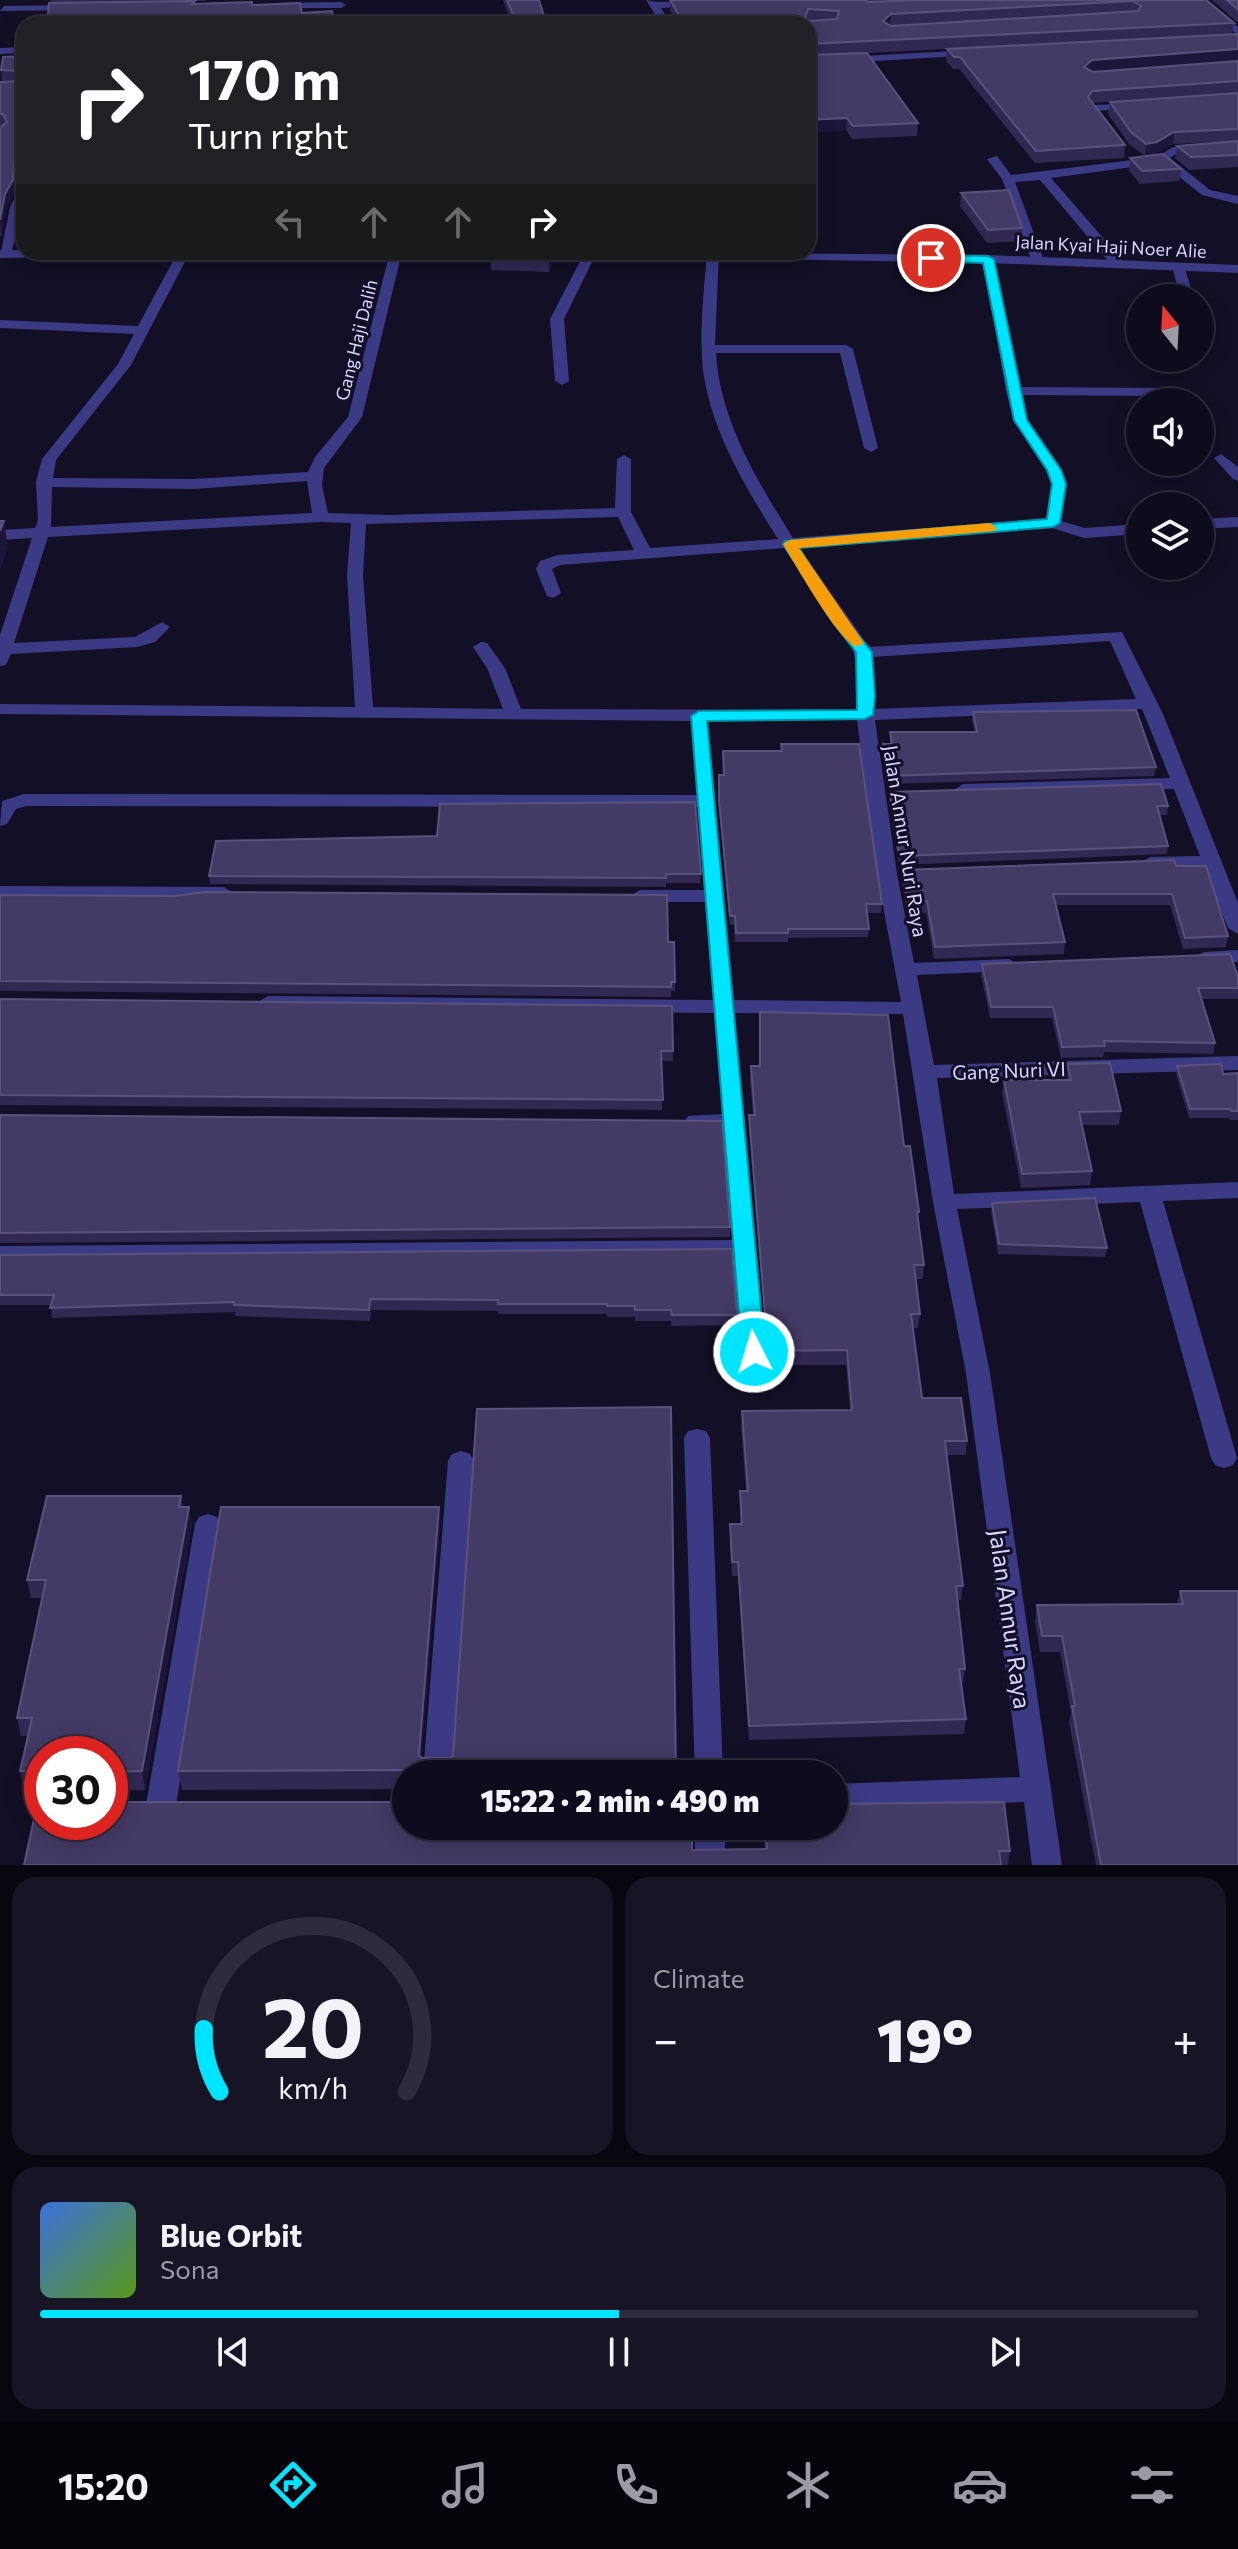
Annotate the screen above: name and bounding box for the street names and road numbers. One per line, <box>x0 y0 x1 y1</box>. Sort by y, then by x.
street label: Jalan Kyai Haji Noer Alie <box>1015 230 1207 262</box>
street label: Gang Haji Dalih <box>330 277 382 403</box>
street label: Jalan Annur Nuri Raya <box>879 743 933 939</box>
street label: Gang Nuri VI <box>952 1056 1066 1084</box>
street label: Jalan Annur Raya <box>984 1527 1038 1711</box>

